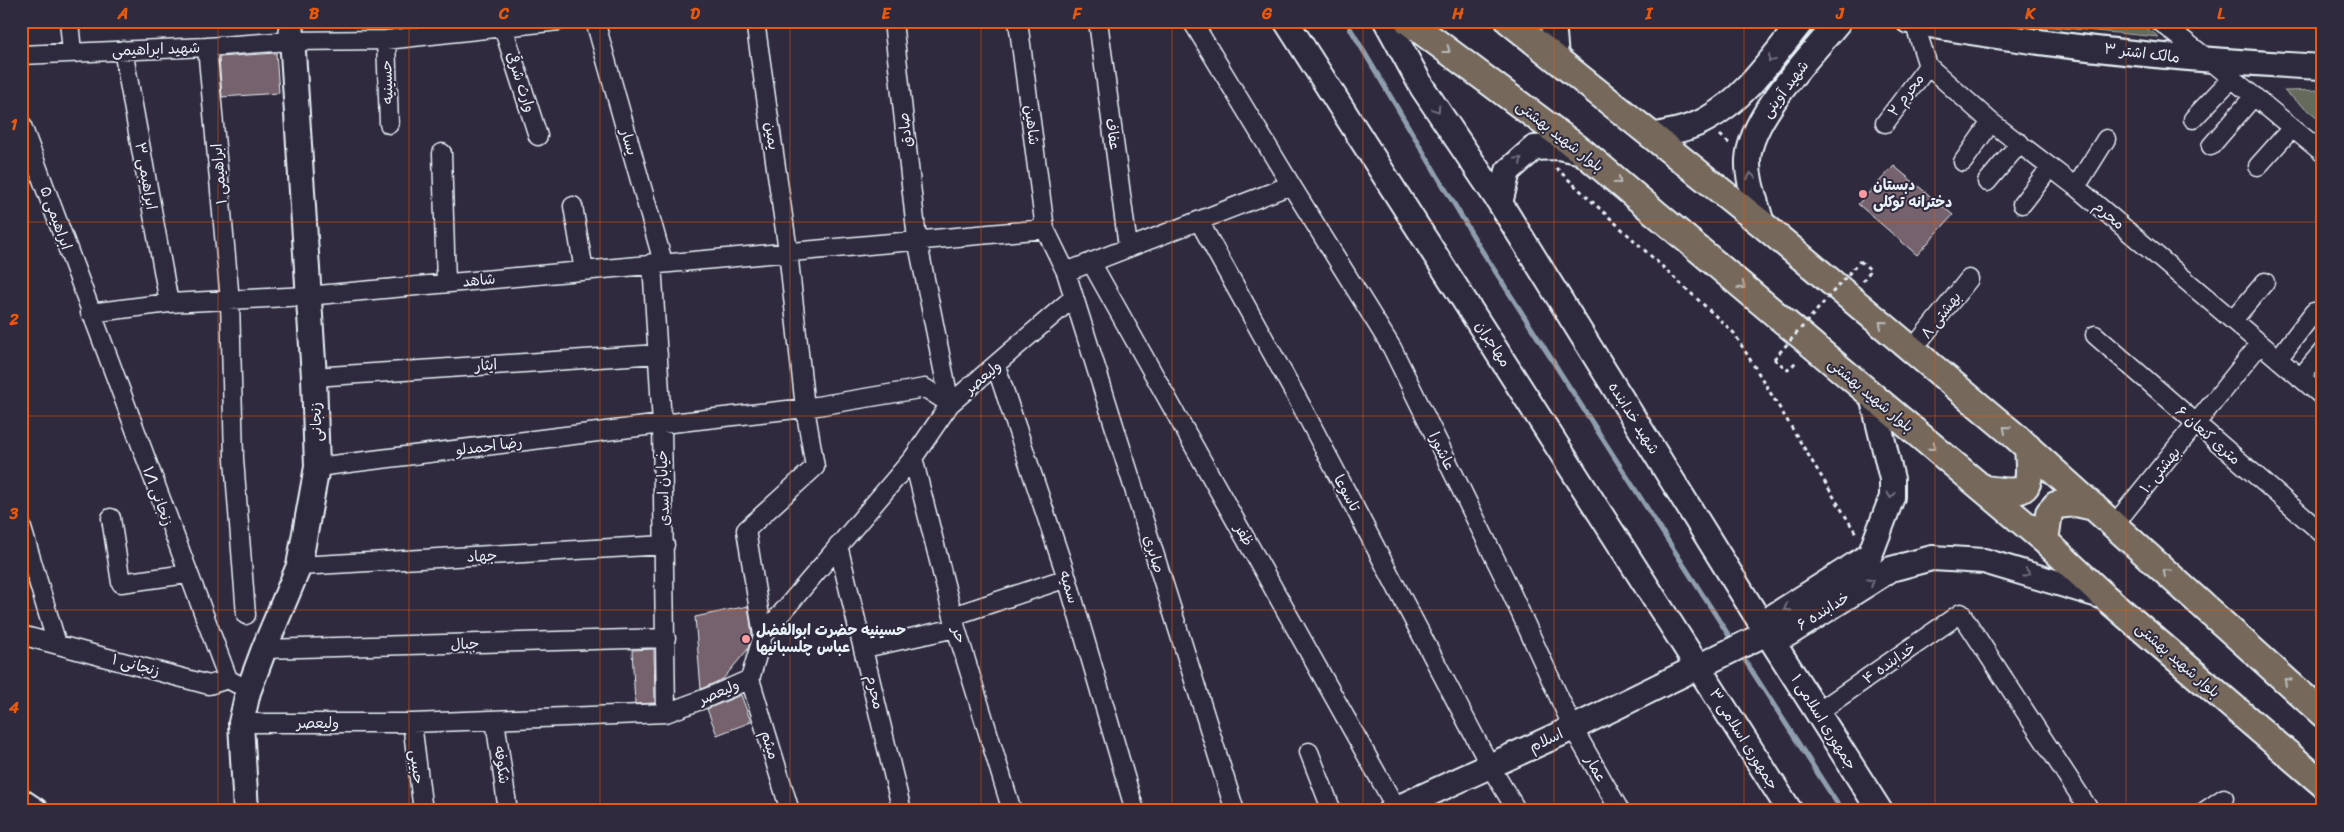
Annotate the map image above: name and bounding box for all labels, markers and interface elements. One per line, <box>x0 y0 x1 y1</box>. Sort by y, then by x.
text: A <box>117 0 128 28</box>
text: B <box>309 0 320 28</box>
text: C <box>498 0 510 28</box>
text: D <box>690 0 700 28</box>
text: E <box>882 0 892 28</box>
text: F <box>1072 0 1083 28</box>
text: G <box>1261 0 1273 28</box>
text: H <box>1451 0 1464 28</box>
text: I <box>1645 0 1654 28</box>
text: J <box>1835 0 1845 28</box>
text: K <box>2024 0 2036 28</box>
text: L <box>2217 0 2225 28</box>
street label: شهید ابراهیمی <box>111 34 201 64</box>
street label: مالک اشتر ۳ <box>2102 35 2182 71</box>
one-way arrow <box>1441 45 1450 53</box>
street label: وارث شرقی <box>499 48 543 116</box>
one-way arrow <box>1768 53 1777 62</box>
street label: شهید آوینی <box>1754 54 1816 124</box>
street label: حسینیه <box>373 59 401 105</box>
street label: محرم ۲ <box>1881 68 1931 122</box>
street label: بلوار شهید بهشتی <box>1510 93 1610 179</box>
one-way arrow <box>1431 103 1440 112</box>
street label: شاهین <box>1017 104 1047 146</box>
text: 1 <box>11 110 18 139</box>
street label: صادق <box>890 111 920 149</box>
street label: عفاف <box>1098 116 1128 152</box>
street label: یمین <box>757 120 787 152</box>
street label: یسار <box>613 125 645 158</box>
street label: ابراهیمی ۳ <box>127 140 165 212</box>
street label: ابراهیمی ۱ <box>203 142 235 206</box>
one-way arrow <box>1514 157 1523 166</box>
one-way arrow <box>1746 172 1756 181</box>
place label: دبستان دخترانه توکلی <box>1873 172 1952 215</box>
one-way arrow <box>1612 176 1621 185</box>
street label: ابراهیمی ۵ <box>32 182 80 254</box>
marker: دبستان دخترانه توکلی <box>1857 188 1869 200</box>
street label: محرم <box>2087 194 2131 236</box>
street label: شاهد <box>461 266 497 294</box>
one-way arrow <box>1736 281 1745 290</box>
street label: بهشتی ۸ <box>1914 285 1968 345</box>
text: 2 <box>8 305 19 334</box>
street label: مهاجران <box>1468 315 1518 373</box>
one-way arrow <box>1878 321 1887 330</box>
street label: ایثار <box>473 351 498 379</box>
street label: بلوار شهید بهشتی <box>1822 351 1920 439</box>
street label: ولیعصر <box>957 353 1008 402</box>
street label: شهید خدابنده <box>1601 376 1667 460</box>
street label: ۶ متری کنعان <box>2169 399 2247 471</box>
street label: زنجانی <box>302 402 330 442</box>
one-way arrow <box>2003 426 2012 434</box>
street label: عاشورا <box>1422 427 1462 475</box>
street label: رضا احمدلو <box>453 429 524 463</box>
one-way arrow <box>1928 441 1937 450</box>
street label: بهشتی ۱۰ <box>2133 441 2187 499</box>
street label: خیابان اسدی <box>649 450 677 526</box>
street label: زنجانی ۱/۱ <box>135 462 181 530</box>
street label: تاسوعا <box>1326 470 1368 517</box>
one-way arrow <box>1886 491 1897 499</box>
text: 3 <box>9 499 19 528</box>
street label: ظفر <box>1226 517 1261 551</box>
street label: صابری <box>1136 532 1172 576</box>
street label: جهاد <box>466 542 498 570</box>
street label: سمیه <box>1052 567 1086 607</box>
one-way arrow <box>2022 567 2030 577</box>
one-way arrow <box>2163 569 2172 578</box>
one-way arrow <box>1865 578 1874 588</box>
street label: خدابنده ۶ <box>1791 584 1855 638</box>
one-way arrow <box>1783 601 1792 611</box>
street label: بلوار شهید بهشتی <box>2130 615 2226 705</box>
place label: حسینیه حضرت ابوالفضل عباس چلسبانیها <box>756 617 906 660</box>
street label: حر <box>944 622 974 647</box>
street label: جبال <box>450 631 480 657</box>
marker: حسینیه حضرت ابوالفضل عباس چلسبانیها <box>740 633 752 645</box>
street label: خدابنده ۴ <box>1857 635 1921 691</box>
street label: زنجانی ۱ <box>109 646 163 684</box>
street label: جمهوری اسلامی ۱ <box>1784 669 1864 775</box>
street label: ولیعصر <box>693 672 744 713</box>
street label: محرم <box>858 672 892 712</box>
one-way arrow <box>2283 678 2292 687</box>
street label: جمهوری اسلامی ۳ <box>1702 683 1786 795</box>
text: 4 <box>8 693 19 722</box>
street label: ولیعصر <box>295 710 339 736</box>
street label: اسلام <box>1524 721 1568 759</box>
street label: میثم <box>753 727 787 763</box>
street label: شکوفه <box>486 744 518 786</box>
street label: حبیبی <box>402 748 432 786</box>
street label: عمار <box>1577 749 1614 788</box>

